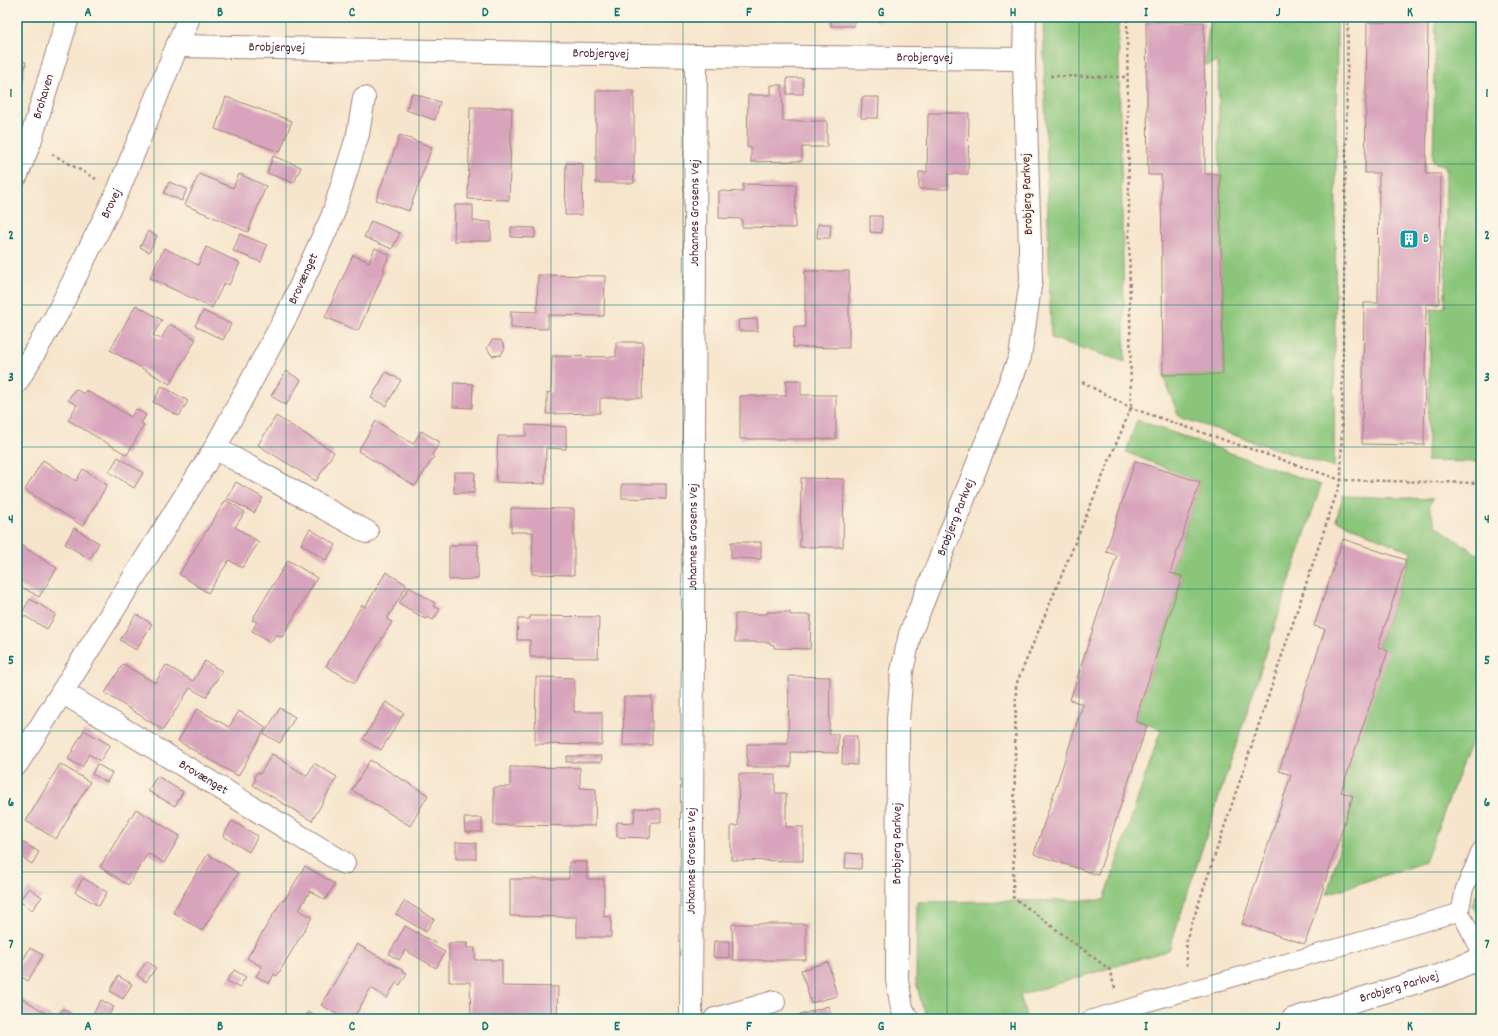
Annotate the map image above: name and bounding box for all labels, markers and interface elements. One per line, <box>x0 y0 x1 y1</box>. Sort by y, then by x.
text: A <box>84 4 92 23</box>
text: B <box>217 4 223 23</box>
text: C <box>349 4 356 23</box>
text: D <box>482 4 489 23</box>
text: E <box>614 4 621 23</box>
text: F <box>746 4 752 23</box>
text: G <box>878 4 885 23</box>
text: H <box>1010 4 1017 23</box>
text: I <box>1144 4 1149 23</box>
text: J <box>1276 4 1281 23</box>
text: K <box>1407 4 1413 23</box>
street label: Brobjergvej <box>248 38 305 58</box>
street label: Brobjergvej <box>572 44 629 64</box>
street label: Brobjergvej <box>896 48 953 68</box>
street label: Brohaven <box>28 72 60 121</box>
text: 1 <box>10 85 13 104</box>
text: 1 <box>1486 85 1489 104</box>
street label: Brobjerg Parkvej <box>1017 153 1039 235</box>
street label: Johannes Grosens Vej <box>685 159 705 267</box>
street label: Brovej <box>96 185 127 222</box>
text: 2 <box>8 227 14 246</box>
text: 2 <box>1484 227 1490 246</box>
building icon: B <box>1398 228 1420 250</box>
place label: B <box>1423 230 1429 249</box>
street label: Brovænget <box>284 250 324 307</box>
text: 3 <box>8 369 14 388</box>
text: 3 <box>1484 369 1490 388</box>
street label: Brobjerg Parkvej <box>932 476 980 559</box>
street label: Johannes Grosens Vej <box>684 483 703 591</box>
text: 4 <box>8 511 14 530</box>
text: 4 <box>1484 511 1490 530</box>
text: 5 <box>8 652 14 671</box>
text: 5 <box>1484 652 1490 671</box>
street label: Brovænget <box>175 755 231 800</box>
text: 6 <box>8 794 15 813</box>
text: 6 <box>1484 794 1491 813</box>
street label: Brobjerg Parkvej <box>888 803 907 884</box>
street label: Johannes Grosens Vej <box>682 807 702 915</box>
text: 7 <box>9 936 14 955</box>
text: 7 <box>1485 936 1490 955</box>
street label: Brobjerg Parkvej <box>1357 967 1441 1008</box>
text: A <box>84 1018 92 1036</box>
text: B <box>217 1018 223 1036</box>
text: C <box>349 1018 356 1036</box>
text: D <box>482 1018 489 1036</box>
text: E <box>614 1018 621 1036</box>
text: F <box>746 1018 752 1036</box>
text: G <box>878 1018 885 1036</box>
text: H <box>1010 1018 1017 1036</box>
text: I <box>1144 1018 1149 1036</box>
text: J <box>1276 1018 1281 1036</box>
text: K <box>1407 1018 1413 1036</box>

